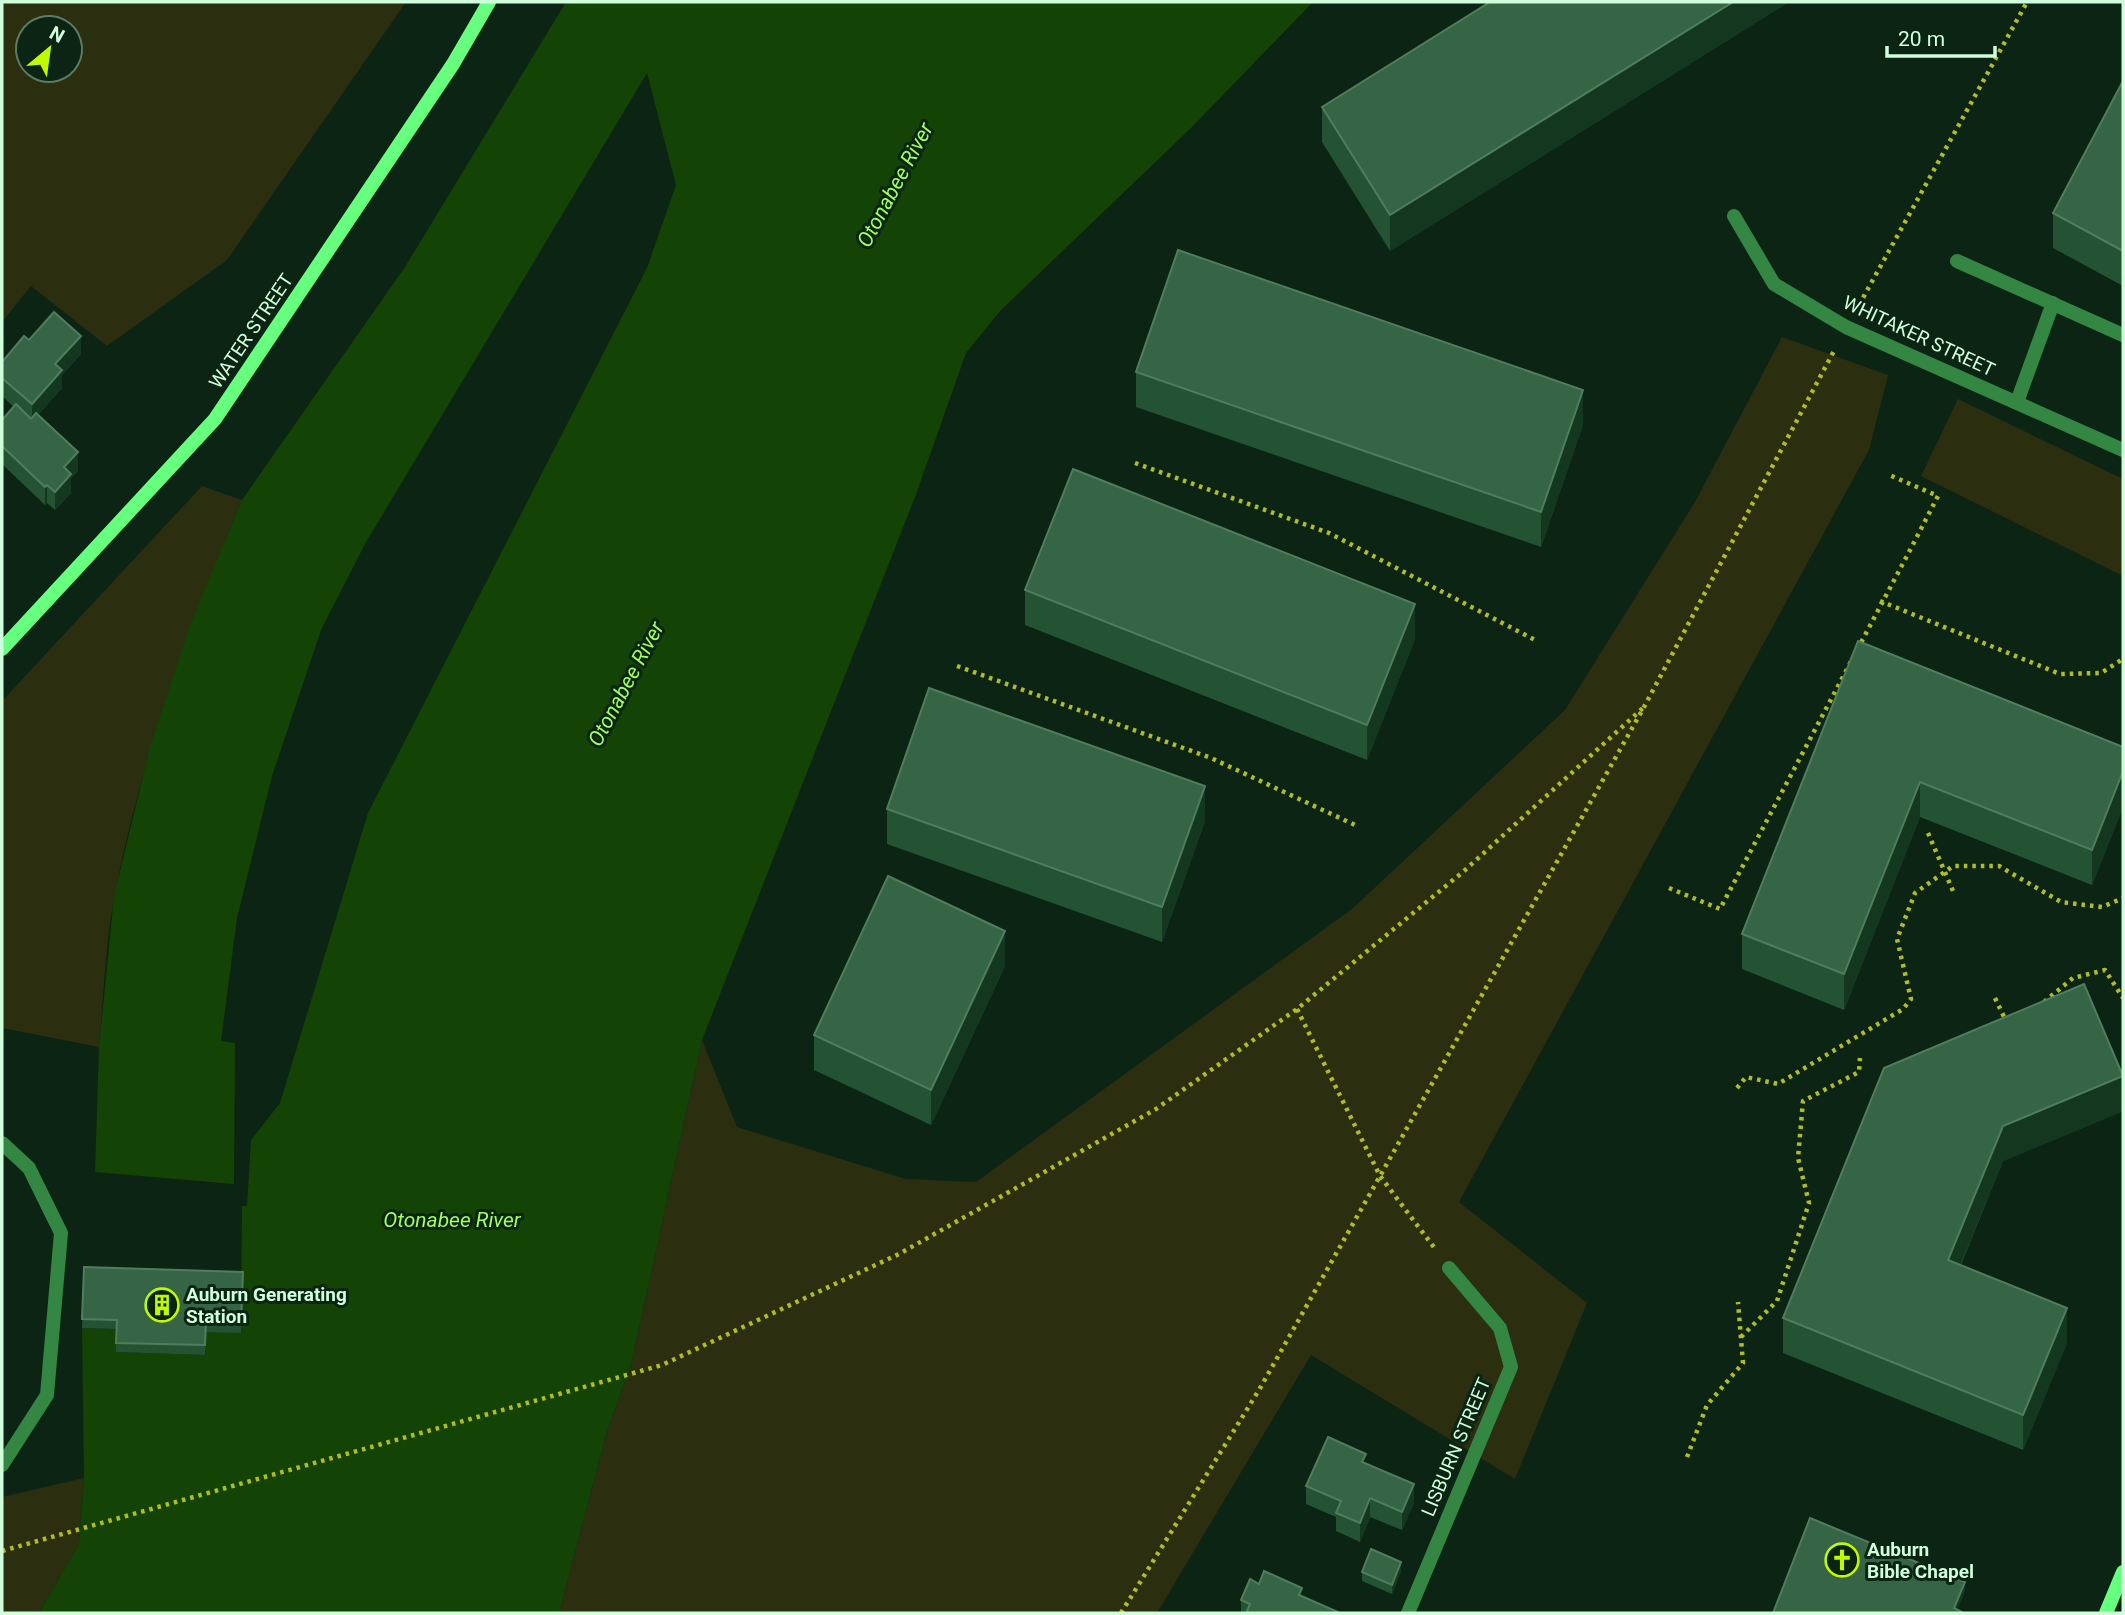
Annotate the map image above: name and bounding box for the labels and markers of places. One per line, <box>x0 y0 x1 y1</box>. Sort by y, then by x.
place label: Auburn Generating Station <box>186 1283 347 1328</box>
building icon: Auburn Generating Station <box>143 1286 181 1324</box>
place label: Auburn Bible Chapel <box>1867 1538 1974 1583</box>
church icon: Auburn Bible Chapel <box>1823 1541 1861 1579</box>

